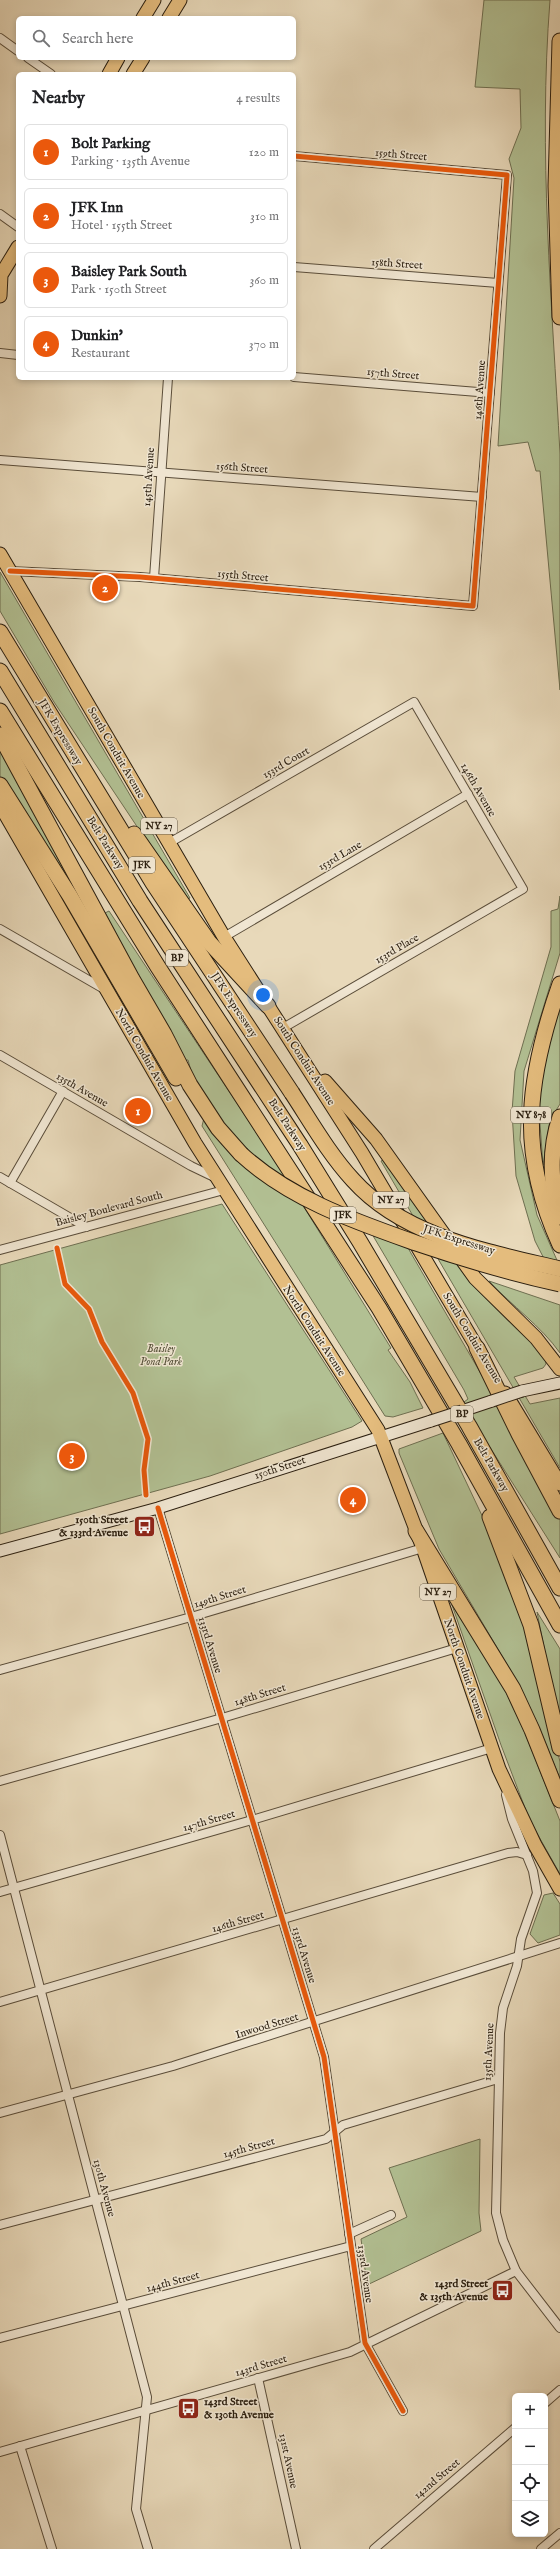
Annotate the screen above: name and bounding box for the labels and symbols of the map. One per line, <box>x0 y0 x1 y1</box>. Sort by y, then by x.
street label: 159th Street <box>374 146 428 164</box>
street label: 158th Street <box>371 255 424 273</box>
street label: 146th Avenue <box>471 360 489 420</box>
street label: 157th Street <box>366 365 420 383</box>
street label: 145th Avenue <box>140 447 158 507</box>
street label: 156th Street <box>216 459 269 477</box>
street label: 155th Street <box>217 567 269 585</box>
pin: 2 <box>92 573 118 603</box>
street label: JFK Expressway <box>34 695 86 768</box>
street label: South Conduit Avenue <box>84 705 148 801</box>
street label: 153rd Court <box>260 744 312 782</box>
street label: 146th Avenue <box>457 761 499 819</box>
street label: Belt Parkway <box>83 814 127 872</box>
road number: NY 27 <box>141 818 177 834</box>
street label: 153rd Lane <box>316 838 364 874</box>
road number: JFK <box>129 857 155 873</box>
street label: 153rd Place <box>373 931 421 967</box>
road number: BP <box>166 950 188 966</box>
street label: JFK Expressway <box>207 968 261 1041</box>
your location <box>253 985 273 1005</box>
street label: North Conduit Avenue <box>112 1006 176 1104</box>
street label: South Conduit Avenue <box>270 1014 338 1108</box>
street label: 135th Avenue <box>53 1069 111 1111</box>
pin: 1 <box>125 1096 151 1126</box>
street label: Belt Parkway <box>265 1096 309 1154</box>
road number: NY 878 <box>511 1107 551 1123</box>
street label: Baisley Boulevard South <box>54 1188 164 1230</box>
road number: NY 27 <box>373 1192 409 1208</box>
road number: JFK <box>330 1207 356 1223</box>
street label: JFK Expressway <box>419 1221 497 1258</box>
street label: North Conduit Avenue <box>280 1283 348 1379</box>
street label: South Conduit Avenue <box>439 1290 505 1386</box>
park label: Baisley Pond Park <box>140 1342 183 1369</box>
road number: BP <box>451 1406 473 1422</box>
street label: Belt Parkway <box>470 1436 512 1495</box>
pin: 3 <box>59 1441 85 1471</box>
street label: 150th Street <box>253 1453 307 1483</box>
pin: 4 <box>340 1485 366 1515</box>
place label: 150th Street & 133rd Avenue <box>59 1513 128 1540</box>
bus stop icon: 150th Street & 133rd Avenue <box>131 1513 157 1539</box>
street label: 149th Street <box>192 1582 248 1612</box>
road number: NY 27 <box>420 1584 456 1600</box>
street label: 133rd Avenue <box>195 1615 225 1675</box>
street label: North Conduit Avenue <box>440 1617 488 1721</box>
street label: 148th Street <box>233 1680 288 1709</box>
street label: 147th Street <box>181 1807 237 1835</box>
street label: 146th Street <box>210 1908 266 1936</box>
street label: 133rd Avenue <box>289 1925 319 1985</box>
street label: Inwood Street <box>234 2010 300 2042</box>
street label: 135th Avenue <box>480 2023 498 2081</box>
street label: 145th Street <box>222 2134 277 2162</box>
street label: 130th Avenue <box>90 2158 118 2218</box>
street label: 133rd Avenue <box>354 2244 376 2304</box>
street label: 144th Street <box>145 2268 201 2296</box>
place label: 143rd Street & 135th Avenue <box>419 2277 488 2304</box>
bus stop icon: 143rd Street & 135th Avenue <box>490 2277 516 2303</box>
street label: 143rd Street <box>233 2352 289 2380</box>
bus stop icon: 143rd Street & 130th Avenue <box>176 2395 202 2421</box>
place label: 143rd Street & 130th Avenue <box>204 2395 274 2422</box>
street label: 131st Avenue <box>275 2432 301 2490</box>
street label: 142nd Street <box>411 2455 463 2502</box>

